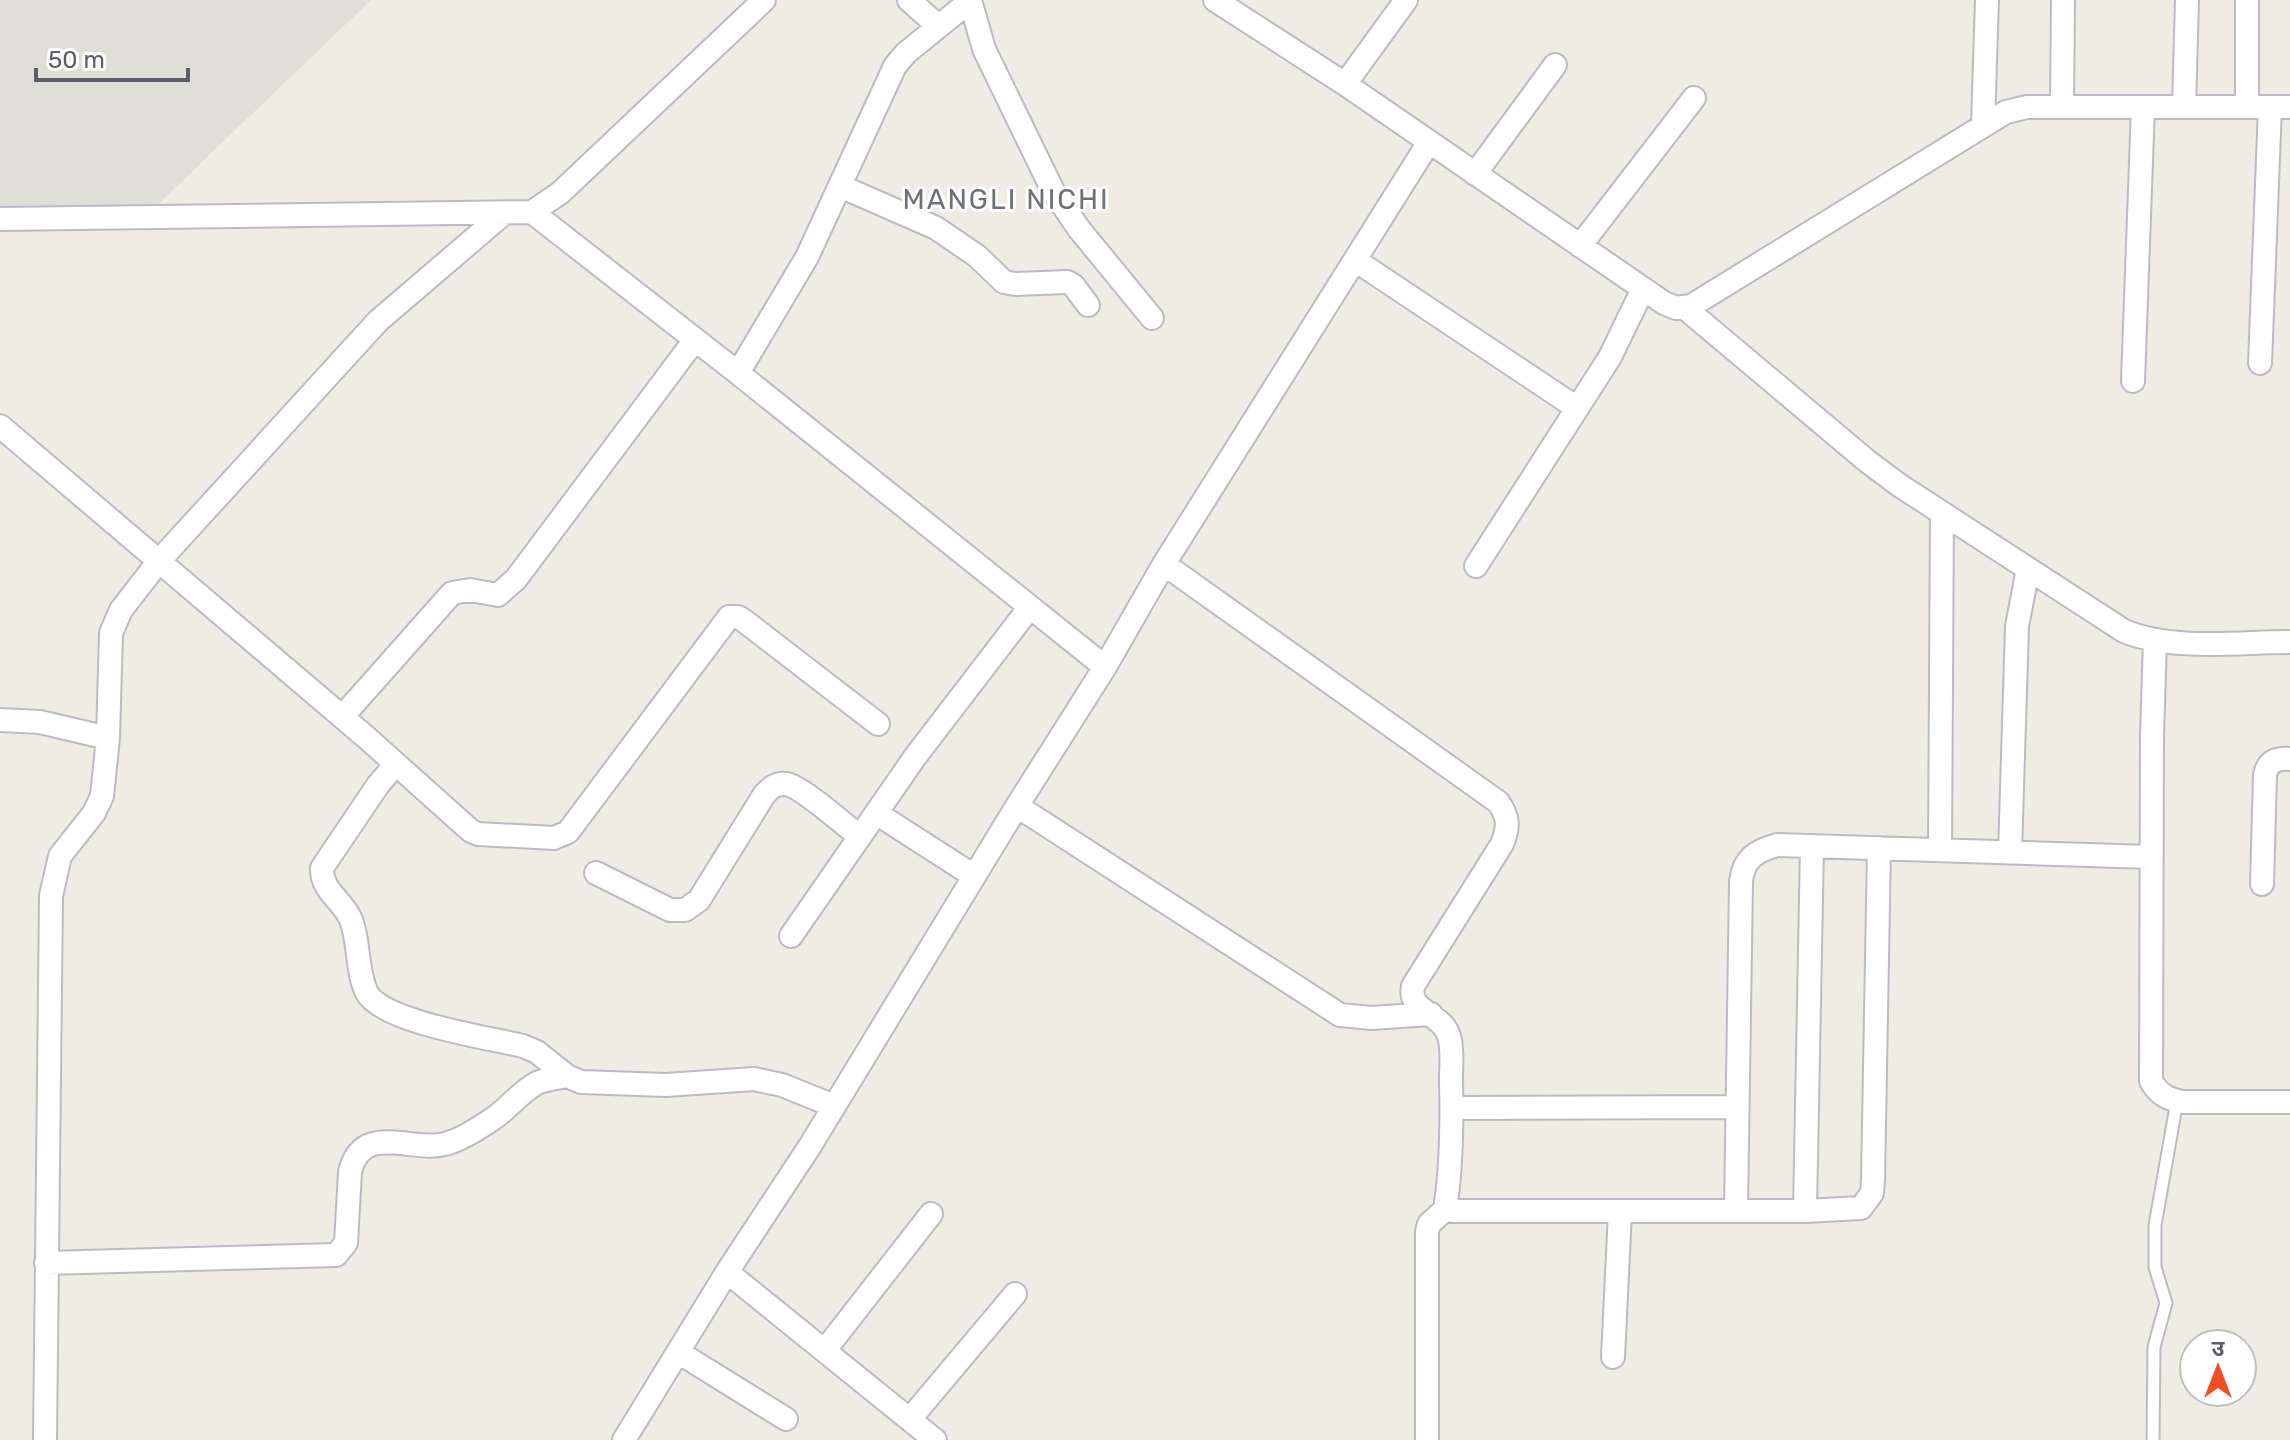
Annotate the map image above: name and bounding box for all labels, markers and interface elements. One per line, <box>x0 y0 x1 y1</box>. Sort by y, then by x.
scale bar <box>36 32 188 82</box>
text: 50 m <box>48 46 105 74</box>
district label: MANGLI NICHI <box>902 183 1110 216</box>
north arrow <box>2178 1328 2258 1408</box>
text: उ <box>2212 1335 2226 1362</box>

